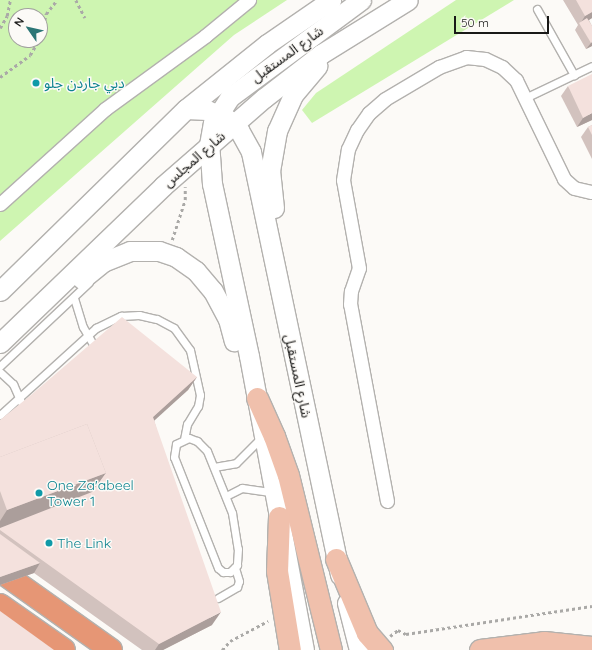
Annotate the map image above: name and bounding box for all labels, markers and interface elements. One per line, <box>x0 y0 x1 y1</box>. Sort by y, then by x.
north arrow <box>8 8 48 48</box>
scale bar <box>456 8 551 34</box>
text: N <box>11 15 27 29</box>
text: 50 m <box>461 15 489 30</box>
street label: شارع المستقبل <box>248 22 326 86</box>
place label: دبي جاردن جلو <box>44 75 125 91</box>
marker: دبي جاردن جلو <box>31 78 41 88</box>
street label: شارع المجلس <box>159 127 229 191</box>
street label: شارع المستقبل <box>281 333 315 419</box>
place label: One Za'abeel Tower 1 <box>47 477 134 510</box>
marker: One Za'abeel Tower 1 <box>34 488 44 498</box>
place label: The Link <box>57 535 111 551</box>
marker: The Link <box>44 538 54 548</box>

